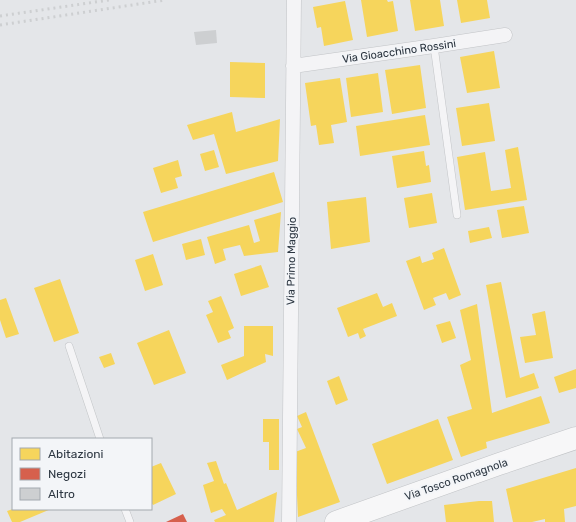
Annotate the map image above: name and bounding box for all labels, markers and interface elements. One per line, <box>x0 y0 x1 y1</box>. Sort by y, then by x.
street label: Via Gioacchino Rossini <box>341 37 457 66</box>
street label: Via Primo Maggio <box>284 217 299 305</box>
legend <box>12 438 152 510</box>
text: Abitazioni <box>48 447 104 461</box>
street label: Via Tosco Romagnola <box>403 456 509 503</box>
text: Negozi <box>48 467 86 481</box>
text: Altro <box>48 487 75 501</box>

